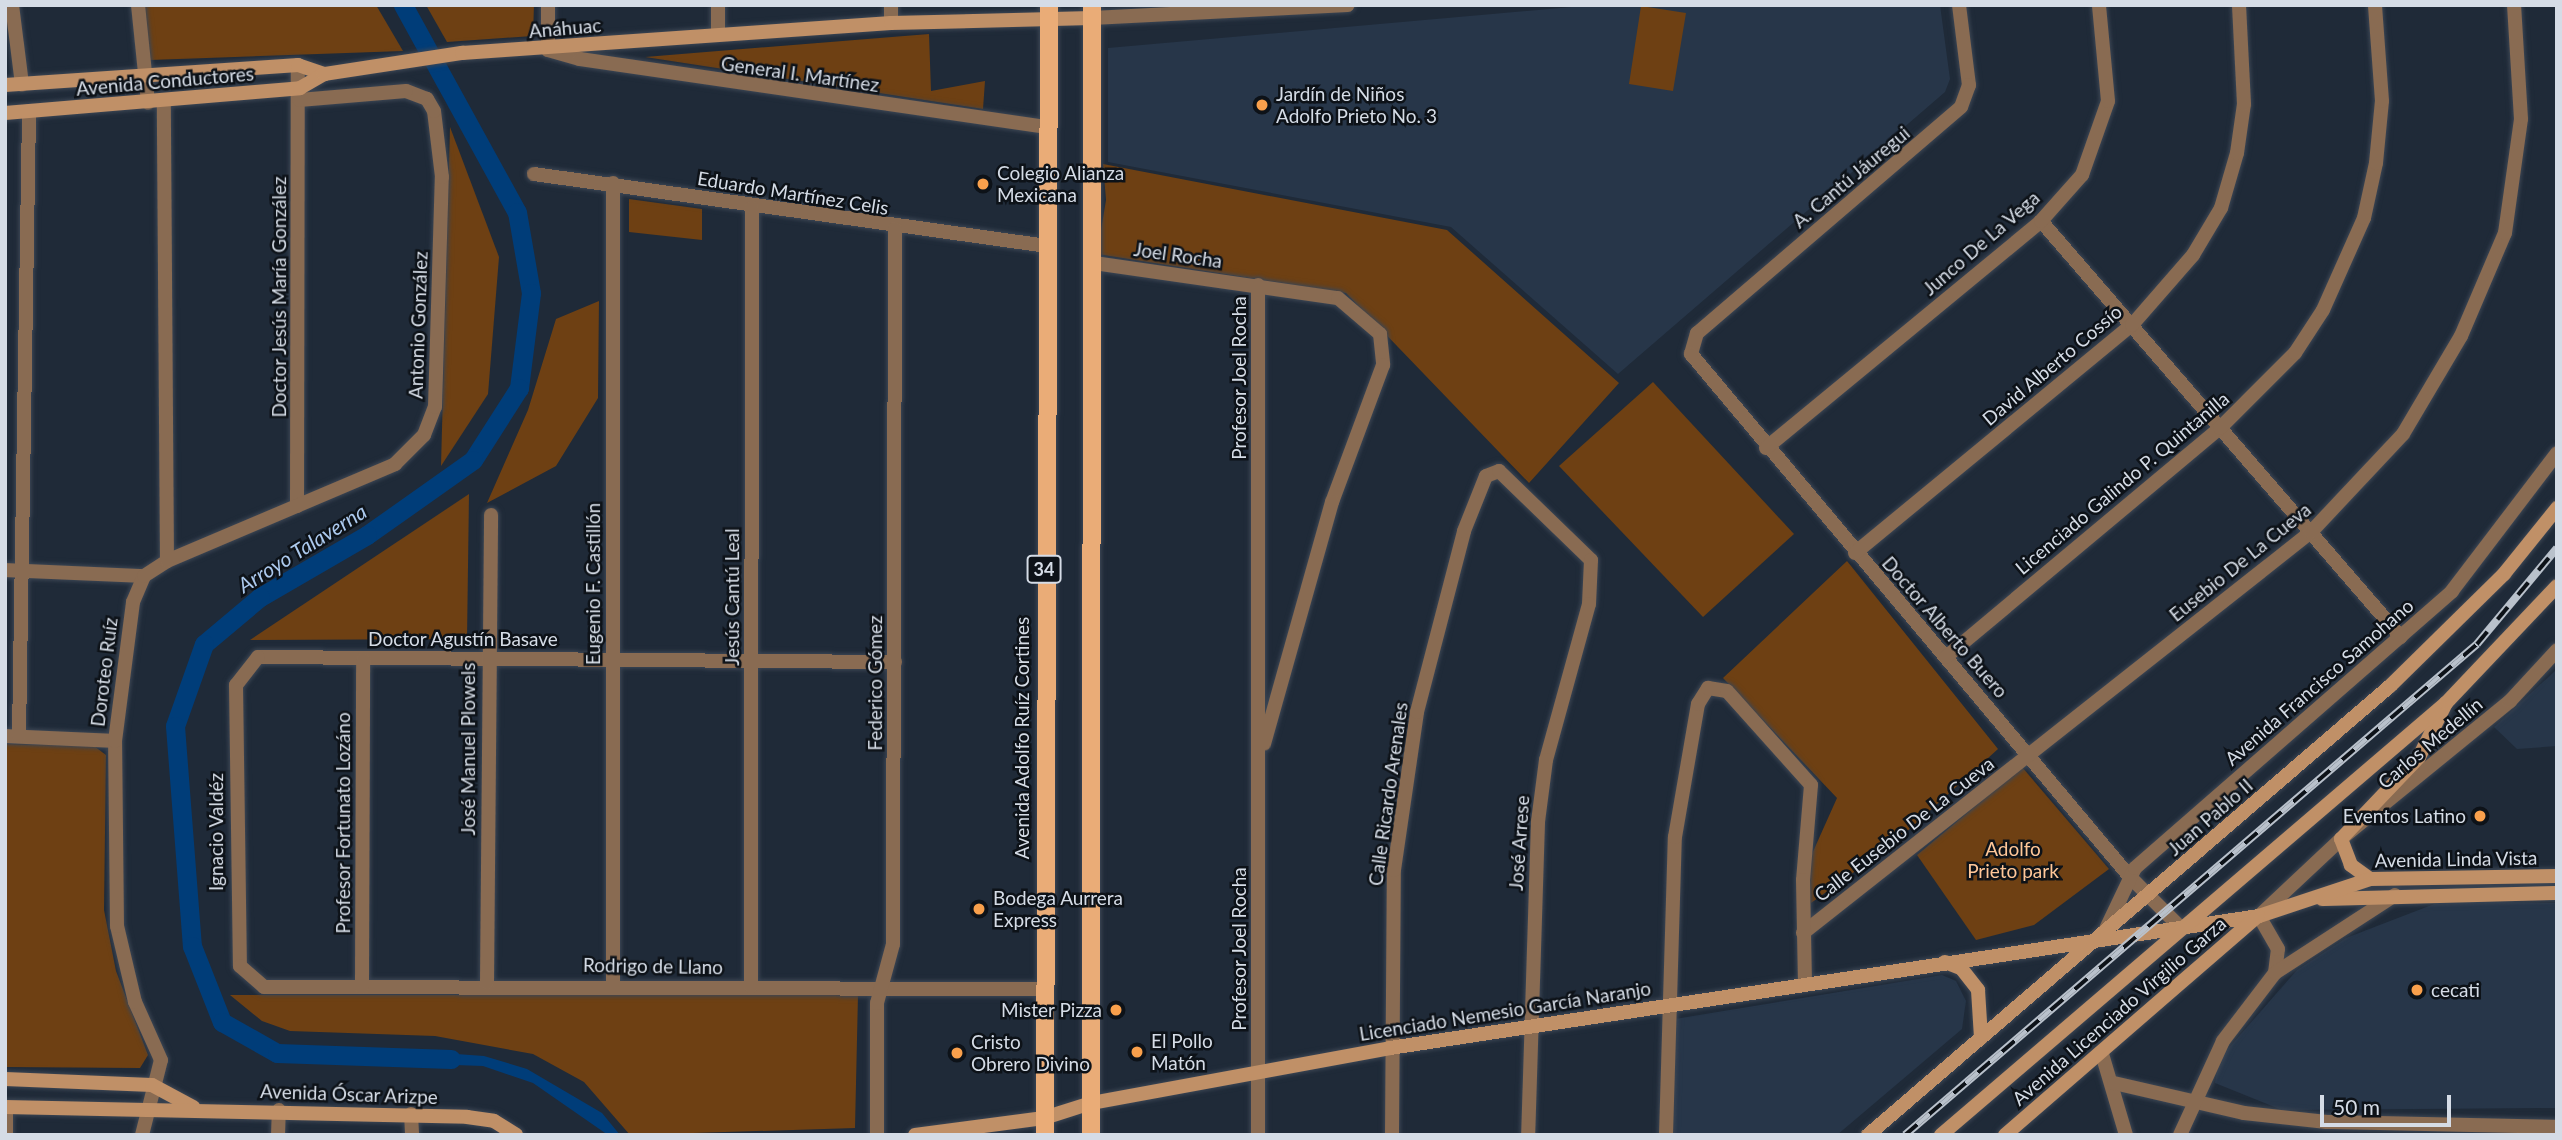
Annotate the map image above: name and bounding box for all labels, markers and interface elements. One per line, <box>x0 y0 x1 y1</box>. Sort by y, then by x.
street label: Anáhuac <box>528 13 602 43</box>
street label: General I. Martínez <box>720 52 880 96</box>
street label: Avenida Conductores <box>75 62 255 100</box>
place label: Jardín de Niños Adolfo Prieto No. 3 <box>1276 83 1437 127</box>
marker: Jardín de Niños Adolfo Prieto No. 3 <box>1254 97 1270 113</box>
street label: A. Cantú Jáuregui <box>1788 121 1914 233</box>
place label: Colegio Alianza Mexicana <box>997 162 1125 206</box>
street label: Eduardo Martínez Celis <box>696 167 890 219</box>
street label: Doctor Jesús María González <box>268 176 290 418</box>
marker: Colegio Alianza Mexicana <box>975 176 991 192</box>
street label: Junco De La Vega <box>1918 186 2044 300</box>
street label: Joel Rocha <box>1132 238 1224 272</box>
street label: Antonio González <box>404 251 432 399</box>
street label: Profesor Joel Rocha <box>1228 296 1250 460</box>
street label: David Alberto Cossío <box>1977 300 2127 430</box>
street label: Licenciado Galindo P. Quintanilla <box>2011 387 2233 579</box>
water label: Arroyo Talaverna <box>233 498 371 598</box>
street label: Eusebio De La Cueva <box>2165 498 2315 626</box>
street label: Eugenio F. Castillón <box>582 503 604 665</box>
street label: Jesús Cantú Leal <box>721 528 743 666</box>
street label: Doctor Alberto Buero <box>1877 551 2013 703</box>
road number: 34 <box>1026 554 1062 584</box>
street label: Avenida Francisco Samohano <box>2220 594 2418 770</box>
street label: Federico Gómez <box>864 615 886 751</box>
street label: Doroteo Ruíz <box>86 616 122 728</box>
street label: Avenida Adolfo Ruíz Cortines <box>1011 616 1033 860</box>
street label: Doctor Agustín Basave <box>368 628 558 650</box>
street label: José Manuel Plowels <box>457 663 479 835</box>
street label: Carlos Medellín <box>2373 693 2487 793</box>
street label: Calle Ricardo Arenales <box>1364 700 1412 888</box>
street label: Profesor Fortunato Lozáno <box>332 712 354 934</box>
street label: Calle Eusebio De La Cueva <box>1810 752 1998 906</box>
street label: Ignacio Valdéz <box>205 773 227 891</box>
street label: Juan Pablo II <box>2163 774 2257 860</box>
street label: José Arrese <box>1504 794 1534 892</box>
place label: Eventos Latino <box>2343 805 2466 827</box>
marker: Eventos Latino <box>2472 808 2488 824</box>
park label: Adolfo Prieto park <box>1967 838 2059 882</box>
street label: Avenida Linda Vista <box>2374 846 2538 872</box>
street label: Profesor Joel Rocha <box>1228 867 1250 1031</box>
place label: Bodega Aurrera Express <box>993 887 1124 931</box>
marker: Bodega Aurrera Express <box>971 901 987 917</box>
street label: Avenida Licenciado Virgilio Garza <box>2007 912 2231 1110</box>
street label: Rodrigo de Llano <box>583 953 723 979</box>
street label: Licenciado Nemesio García Naranjo <box>1357 977 1653 1045</box>
place label: cecati <box>2431 979 2480 1001</box>
marker: cecati <box>2409 982 2425 998</box>
place label: Mister Pizza <box>1001 999 1102 1021</box>
marker: Mister Pizza <box>1108 1002 1124 1018</box>
place label: El Pollo Matón <box>1151 1030 1213 1074</box>
place label: Cristo Obrero Divino <box>971 1031 1090 1075</box>
marker: El Pollo Matón <box>1129 1044 1145 1060</box>
marker: Cristo Obrero Divino <box>949 1045 965 1061</box>
street label: Avenida Óscar Arizpe <box>259 1079 439 1109</box>
scale bar <box>2324 1080 2455 1124</box>
text: 50 m <box>2333 1094 2380 1119</box>

